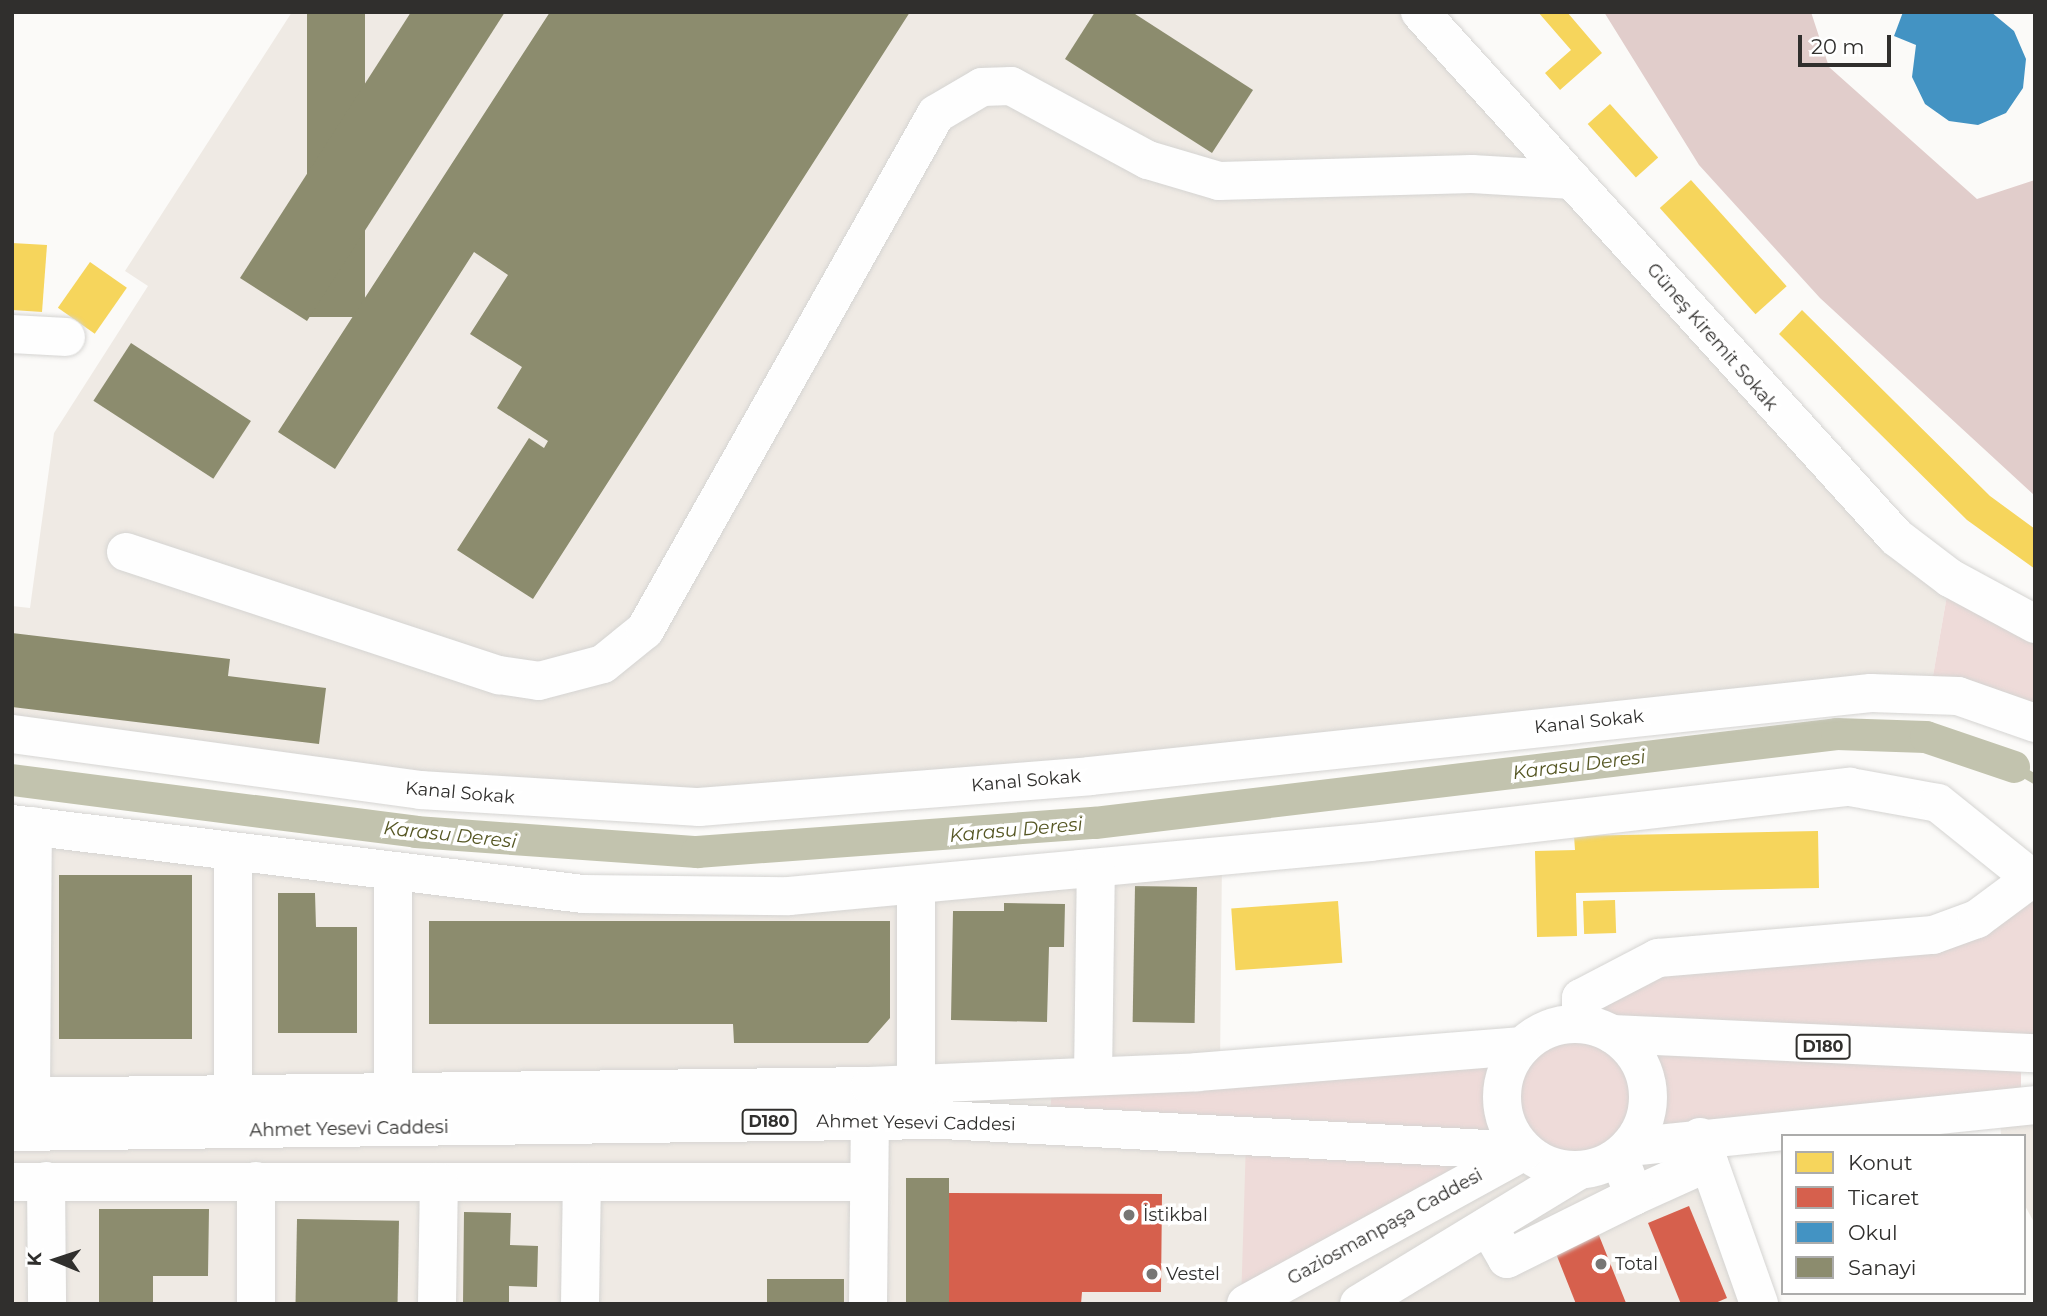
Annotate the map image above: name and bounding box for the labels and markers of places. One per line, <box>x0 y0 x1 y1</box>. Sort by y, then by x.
place label: İstikbal <box>1143 1204 1208 1226</box>
marker: İstikbal <box>1121 1207 1137 1223</box>
place label: Total <box>1615 1253 1658 1275</box>
marker: Total <box>1593 1256 1609 1272</box>
place label: Vestel <box>1166 1263 1220 1285</box>
marker: Vestel <box>1144 1266 1160 1282</box>

